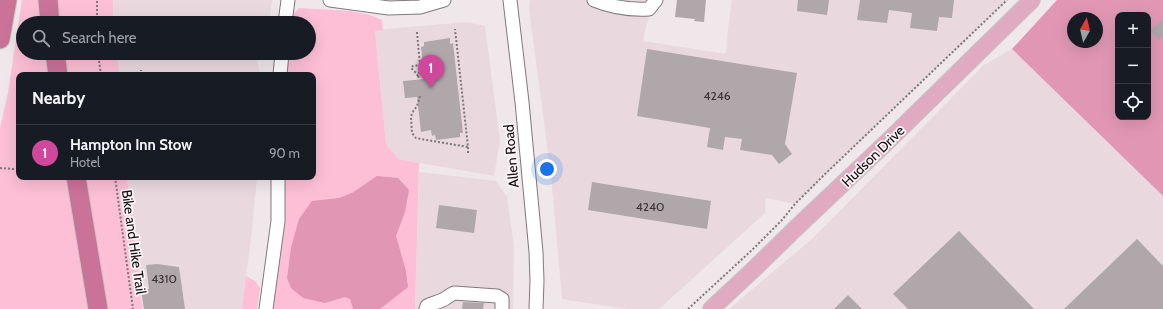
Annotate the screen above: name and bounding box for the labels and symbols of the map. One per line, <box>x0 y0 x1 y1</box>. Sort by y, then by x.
north arrow <box>1067 12 1103 48</box>
pin: 1 <box>418 55 444 88</box>
house number: 4246 <box>704 88 731 103</box>
street label: Hudson Drive <box>838 121 908 191</box>
street label: Allen Road <box>499 124 523 188</box>
your location <box>537 159 557 179</box>
street label: Bike and Hike Trail <box>118 188 150 296</box>
house number: 4240 <box>636 199 664 214</box>
house number: 4310 <box>151 271 177 286</box>

